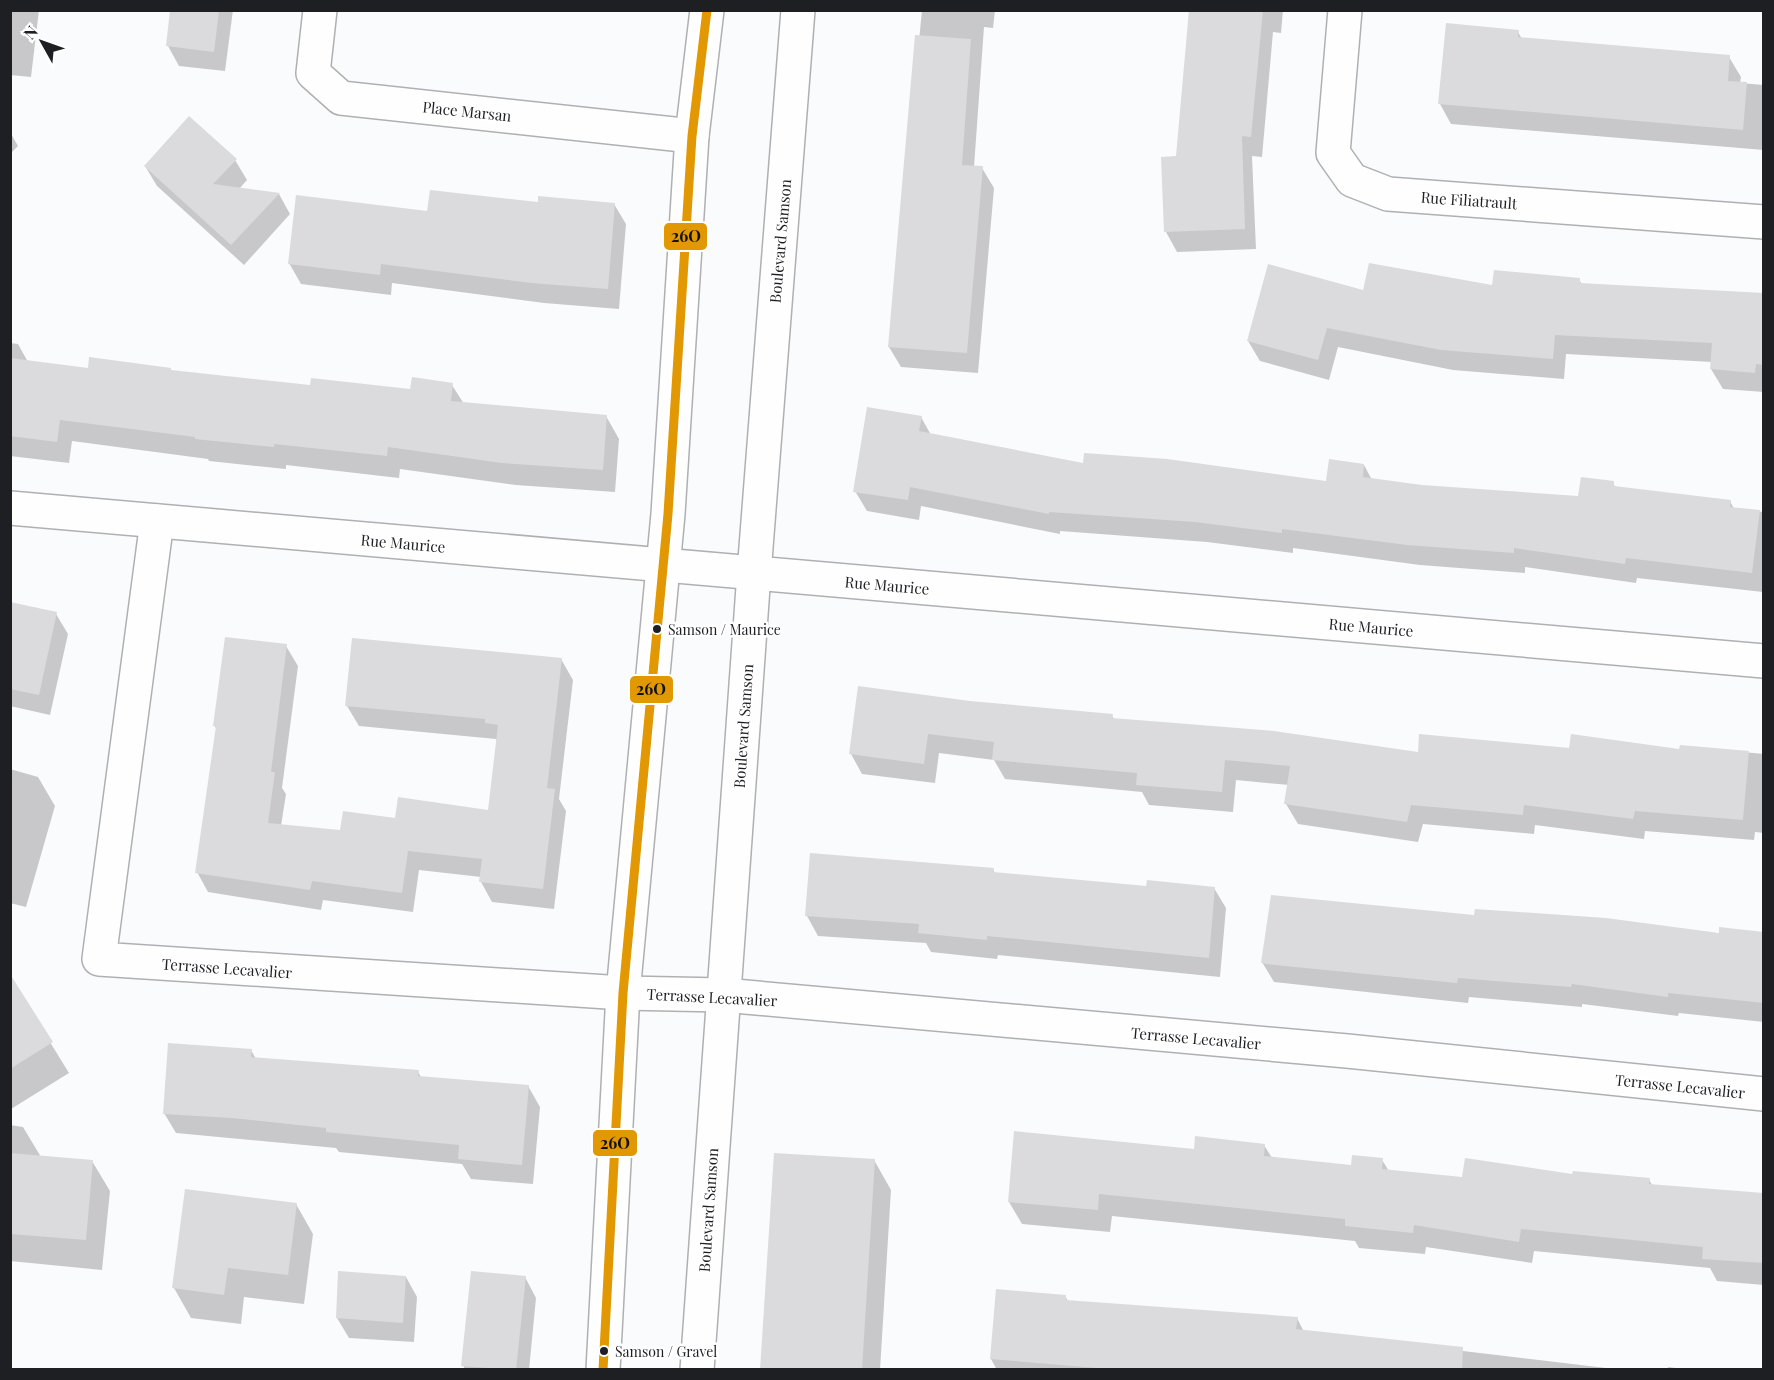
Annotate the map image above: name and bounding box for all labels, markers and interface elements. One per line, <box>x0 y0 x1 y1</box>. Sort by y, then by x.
north arrow <box>12 12 72 72</box>
text: N <box>18 21 42 43</box>
street label: Place Marsan <box>422 96 512 126</box>
street label: Boulevard Samson <box>765 178 795 304</box>
street label: Rue Filiatrault <box>1420 187 1519 213</box>
line badge: 26O <box>663 222 708 251</box>
text: 26O <box>671 225 701 246</box>
street label: Rue Maurice <box>360 529 446 557</box>
street label: Rue Maurice <box>844 571 930 599</box>
street label: Rue Maurice <box>1328 613 1414 641</box>
place label: Samson / Maurice <box>668 620 781 639</box>
marker: Samson / Maurice <box>651 623 663 635</box>
street label: Boulevard Samson <box>729 663 757 789</box>
line badge: 26O <box>629 675 674 704</box>
text: 26O <box>636 678 666 699</box>
street label: Terrasse Lecavalier <box>161 953 293 983</box>
street label: Terrasse Lecavalier <box>646 984 778 1010</box>
street label: Terrasse Lecavalier <box>1130 1022 1262 1054</box>
street label: Terrasse Lecavalier <box>1614 1069 1746 1103</box>
line badge: 26O <box>592 1129 638 1157</box>
text: 26O <box>600 1132 630 1153</box>
street label: Boulevard Samson <box>694 1147 722 1273</box>
place label: Samson / Gravel <box>615 1342 717 1361</box>
marker: Samson / Gravel <box>598 1345 610 1357</box>

